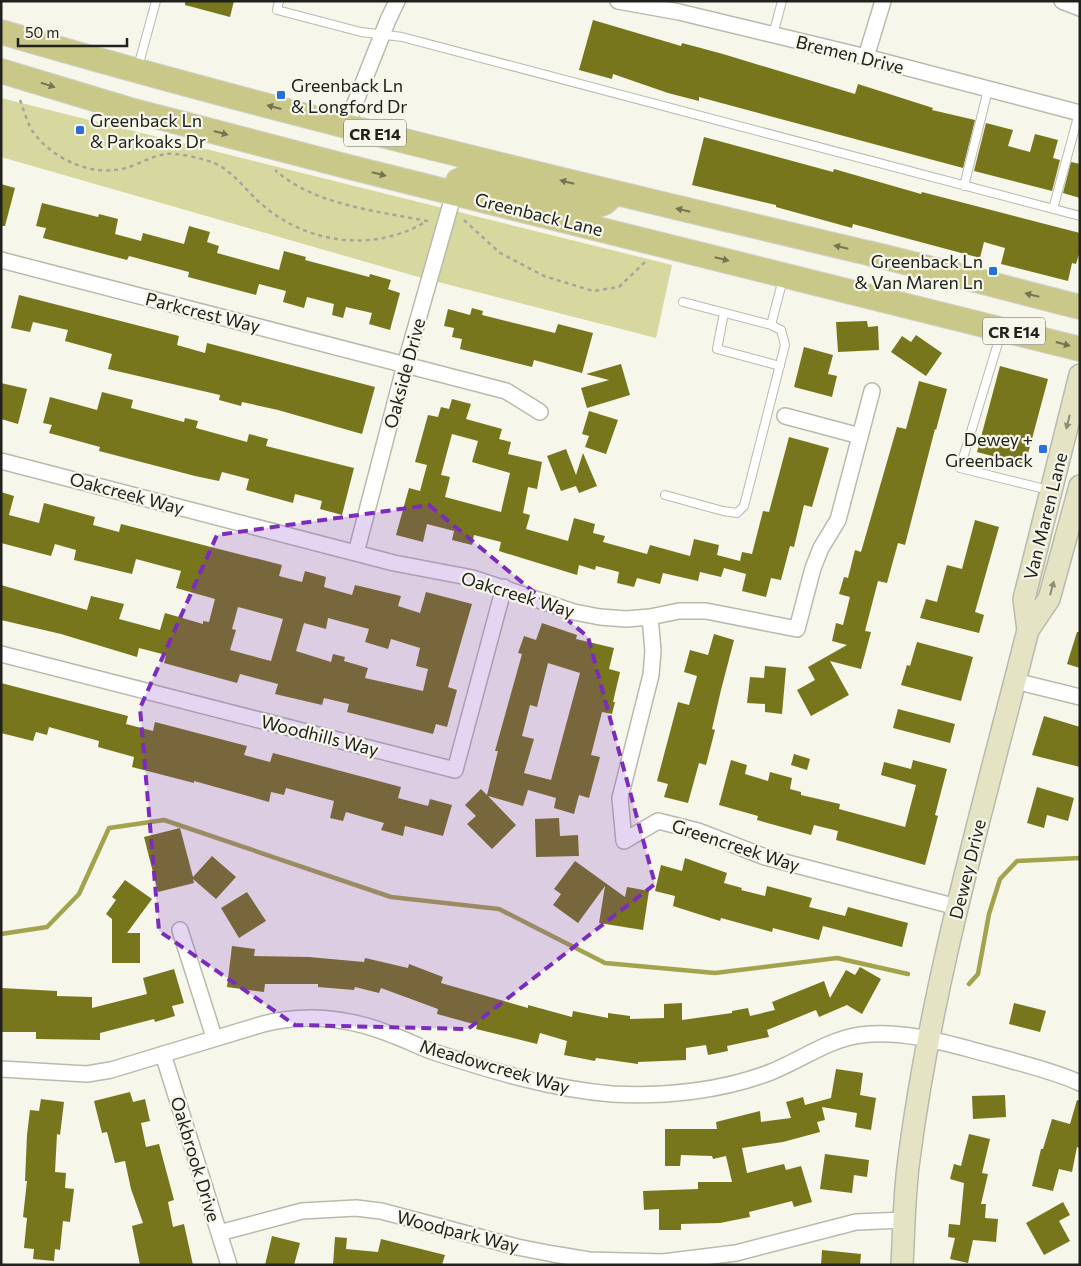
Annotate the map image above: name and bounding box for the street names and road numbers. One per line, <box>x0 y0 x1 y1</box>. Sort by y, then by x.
street label: Bremen Drive <box>794 30 906 78</box>
road number: CR E14 <box>344 120 406 146</box>
street label: Greenback Lane <box>473 187 605 241</box>
street label: Parkcrest Way <box>143 287 263 337</box>
street label: Oakside Drive <box>379 315 429 431</box>
road number: CR E14 <box>983 318 1045 344</box>
street label: Van Maren Lane <box>1019 450 1071 582</box>
street label: Oakcreek Way <box>67 467 187 519</box>
street label: Oakcreek Way <box>459 566 577 622</box>
street label: Woodhills Way <box>259 710 381 760</box>
street label: Greencreek Way <box>669 814 803 876</box>
street label: Dewey Drive <box>944 817 990 921</box>
street label: Meadowcreek Way <box>418 1034 572 1098</box>
street label: Oakbrook Drive <box>167 1094 225 1224</box>
street label: Woodpark Way <box>394 1205 522 1257</box>

